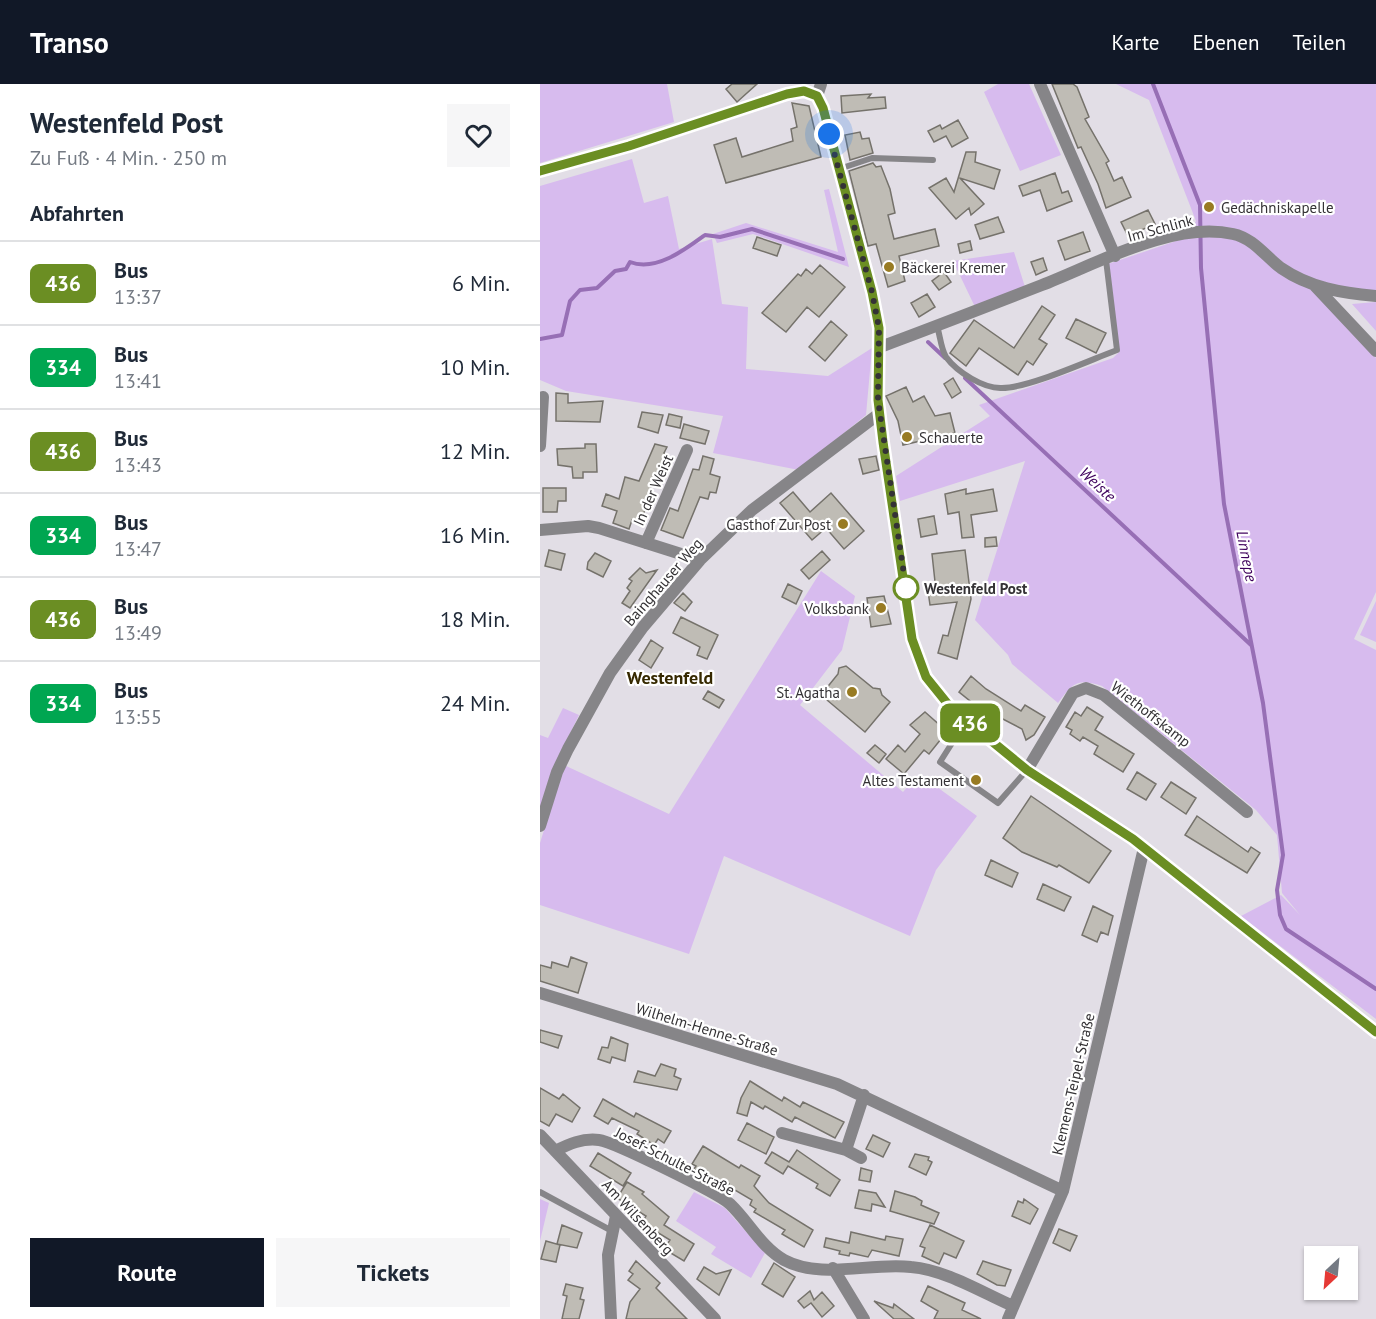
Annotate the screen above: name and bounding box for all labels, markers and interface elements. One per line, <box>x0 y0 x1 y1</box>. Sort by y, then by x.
text: Transo <box>30 24 109 61</box>
text: Karte <box>1112 29 1160 56</box>
text: Ebenen <box>1193 29 1259 56</box>
text: Teilen <box>1292 29 1346 56</box>
text: Westenfeld Post <box>30 104 223 141</box>
button: heart <box>447 104 510 167</box>
your location <box>814 119 844 149</box>
text: Zu Fuß · 4 Min. · 250 m <box>30 145 227 171</box>
place label: Gedächniskapelle <box>1221 198 1334 217</box>
text: Abfahrten <box>30 199 124 227</box>
marker: Gedächniskapelle <box>1202 200 1216 214</box>
street label: Im Schlink <box>1125 210 1196 246</box>
text: Bus <box>114 256 148 284</box>
place label: Bäckerei Kremer <box>901 258 1006 277</box>
marker: Bäckerei Kremer <box>882 260 896 274</box>
text: 6 Min. <box>452 269 510 297</box>
text: 436 <box>45 270 81 297</box>
text: 13:37 <box>114 284 162 310</box>
text: Bus <box>114 340 148 368</box>
text: 10 Min. <box>440 353 510 381</box>
text: 334 <box>45 354 81 381</box>
text: 13:41 <box>114 368 162 394</box>
text: Bus <box>114 424 148 452</box>
place label: Schauerte <box>919 428 983 447</box>
marker: Schauerte <box>900 430 914 444</box>
text: 12 Min. <box>440 437 510 465</box>
text: 436 <box>45 438 81 465</box>
street label: In der Weist <box>629 451 677 529</box>
text: 13:43 <box>114 452 162 478</box>
water label: Weiste <box>1076 462 1121 506</box>
text: Bus <box>114 508 148 536</box>
place label: Gasthof Zur Post <box>726 515 831 534</box>
marker: Gasthof Zur Post <box>836 517 850 531</box>
text: 16 Min. <box>440 521 510 549</box>
text: 334 <box>45 522 81 549</box>
water label: Linnepe <box>1232 529 1262 584</box>
street label: Bainghauser Weg <box>620 534 706 630</box>
text: 13:47 <box>114 536 162 562</box>
marker: Westenfeld Post <box>893 575 919 601</box>
place label: Westenfeld Post <box>924 579 1028 598</box>
text: Bus <box>114 592 148 620</box>
place label: Volksbank <box>803 599 870 618</box>
marker: Volksbank <box>874 601 888 615</box>
text: 18 Min. <box>440 605 510 633</box>
text: 436 <box>45 606 81 633</box>
text: 13:49 <box>114 620 162 646</box>
district label: Westenfeld <box>627 666 713 689</box>
text: Bus <box>114 676 148 704</box>
street label: Wiethoffskamp <box>1107 677 1195 751</box>
place label: St. Agatha <box>776 683 840 702</box>
marker: St. Agatha <box>845 685 859 699</box>
text: 24 Min. <box>440 689 510 717</box>
text: 334 <box>45 690 81 717</box>
text: 13:55 <box>114 704 162 730</box>
line badge: 436 <box>936 704 1004 742</box>
text: 436 <box>952 710 988 737</box>
place label: Altes Testament <box>862 771 964 790</box>
marker: Altes Testament <box>969 773 983 787</box>
street label: Wilhelm-Henne-Straße <box>634 998 780 1060</box>
street label: Klemens-Teipel-Straße <box>1047 1011 1099 1157</box>
street label: Josef-Schulte-Straße <box>611 1122 738 1199</box>
street label: Am Wilsenberg <box>598 1175 678 1259</box>
button: Route <box>30 1238 264 1307</box>
button: Tickets <box>276 1238 510 1307</box>
north arrow <box>1304 1246 1358 1300</box>
map controls <box>1304 1246 1358 1300</box>

